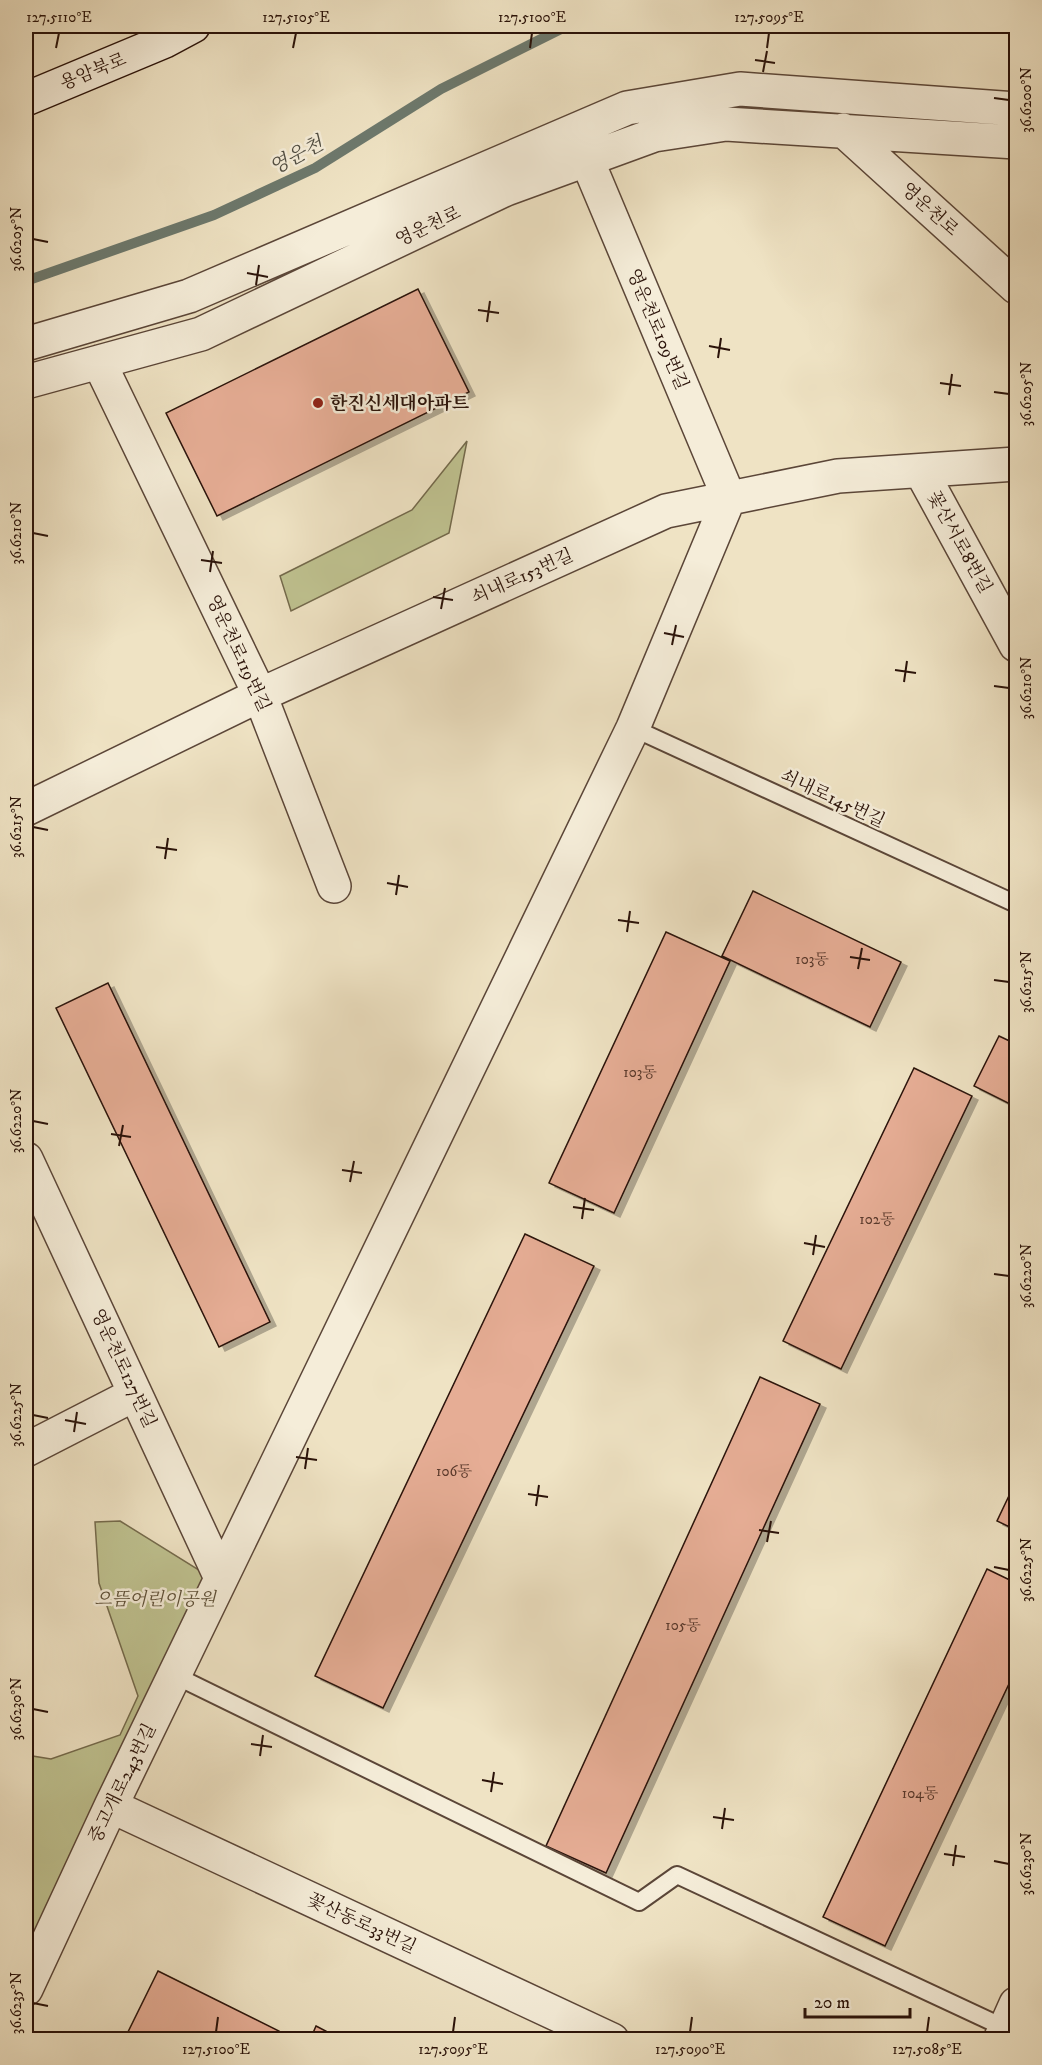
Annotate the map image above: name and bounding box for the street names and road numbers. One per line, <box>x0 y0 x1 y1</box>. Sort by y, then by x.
street label: 용암북로 <box>57 49 130 95</box>
street label: 영운천로 <box>896 178 963 241</box>
street label: 영운천로 <box>392 202 465 252</box>
street label: 영운천로109번길 <box>622 265 693 393</box>
street label: 꽃산서로8번길 <box>922 488 996 597</box>
street label: 쇠내로153번길 <box>468 545 577 609</box>
street label: 영운천로119번길 <box>201 591 275 715</box>
street label: 쇠내로145번길 <box>777 765 888 833</box>
street label: 영운천로127번길 <box>86 1305 160 1431</box>
street label: 중고개로243번길 <box>84 1720 161 1847</box>
street label: 꽃산동로33번길 <box>304 1889 420 1959</box>

